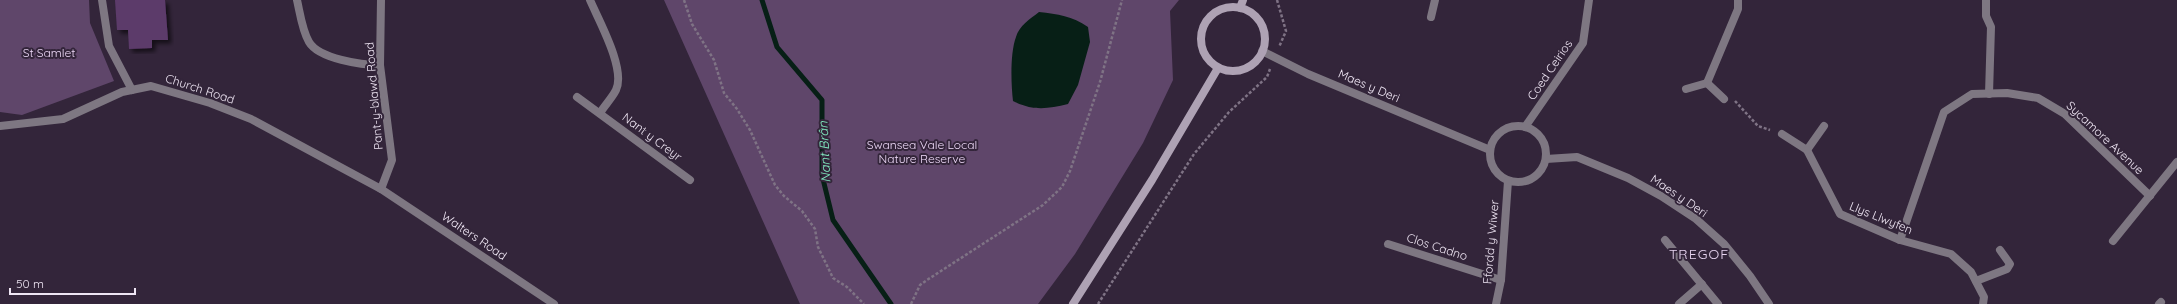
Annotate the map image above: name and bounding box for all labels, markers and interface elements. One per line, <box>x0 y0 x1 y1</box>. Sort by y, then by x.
street label: Coed Ceirios <box>1524 36 1575 103</box>
street label: Pant-y-blawd Road <box>361 42 386 151</box>
park label: St Samlet <box>23 45 75 60</box>
street label: Maes y Deri <box>1336 66 1402 105</box>
street label: Church Road <box>164 70 237 107</box>
street label: Sycamore Avenue <box>2063 98 2147 178</box>
street label: Nant y Creyr <box>620 109 685 164</box>
water label: Nant Brân <box>814 120 834 183</box>
park label: Swansea Vale Local Nature Reserve <box>867 137 977 166</box>
street label: Maes y Deri <box>1648 171 1711 220</box>
street label: Llys Llwyfen <box>1847 198 1915 237</box>
street label: Ffordd y Wiwer <box>1479 199 1502 285</box>
street label: Walters Road <box>439 208 510 263</box>
street label: Clos Cadno <box>1405 230 1470 263</box>
district label: TREGOF <box>1669 245 1729 263</box>
scale bar <box>10 270 135 296</box>
text: 50 m <box>16 276 44 291</box>

